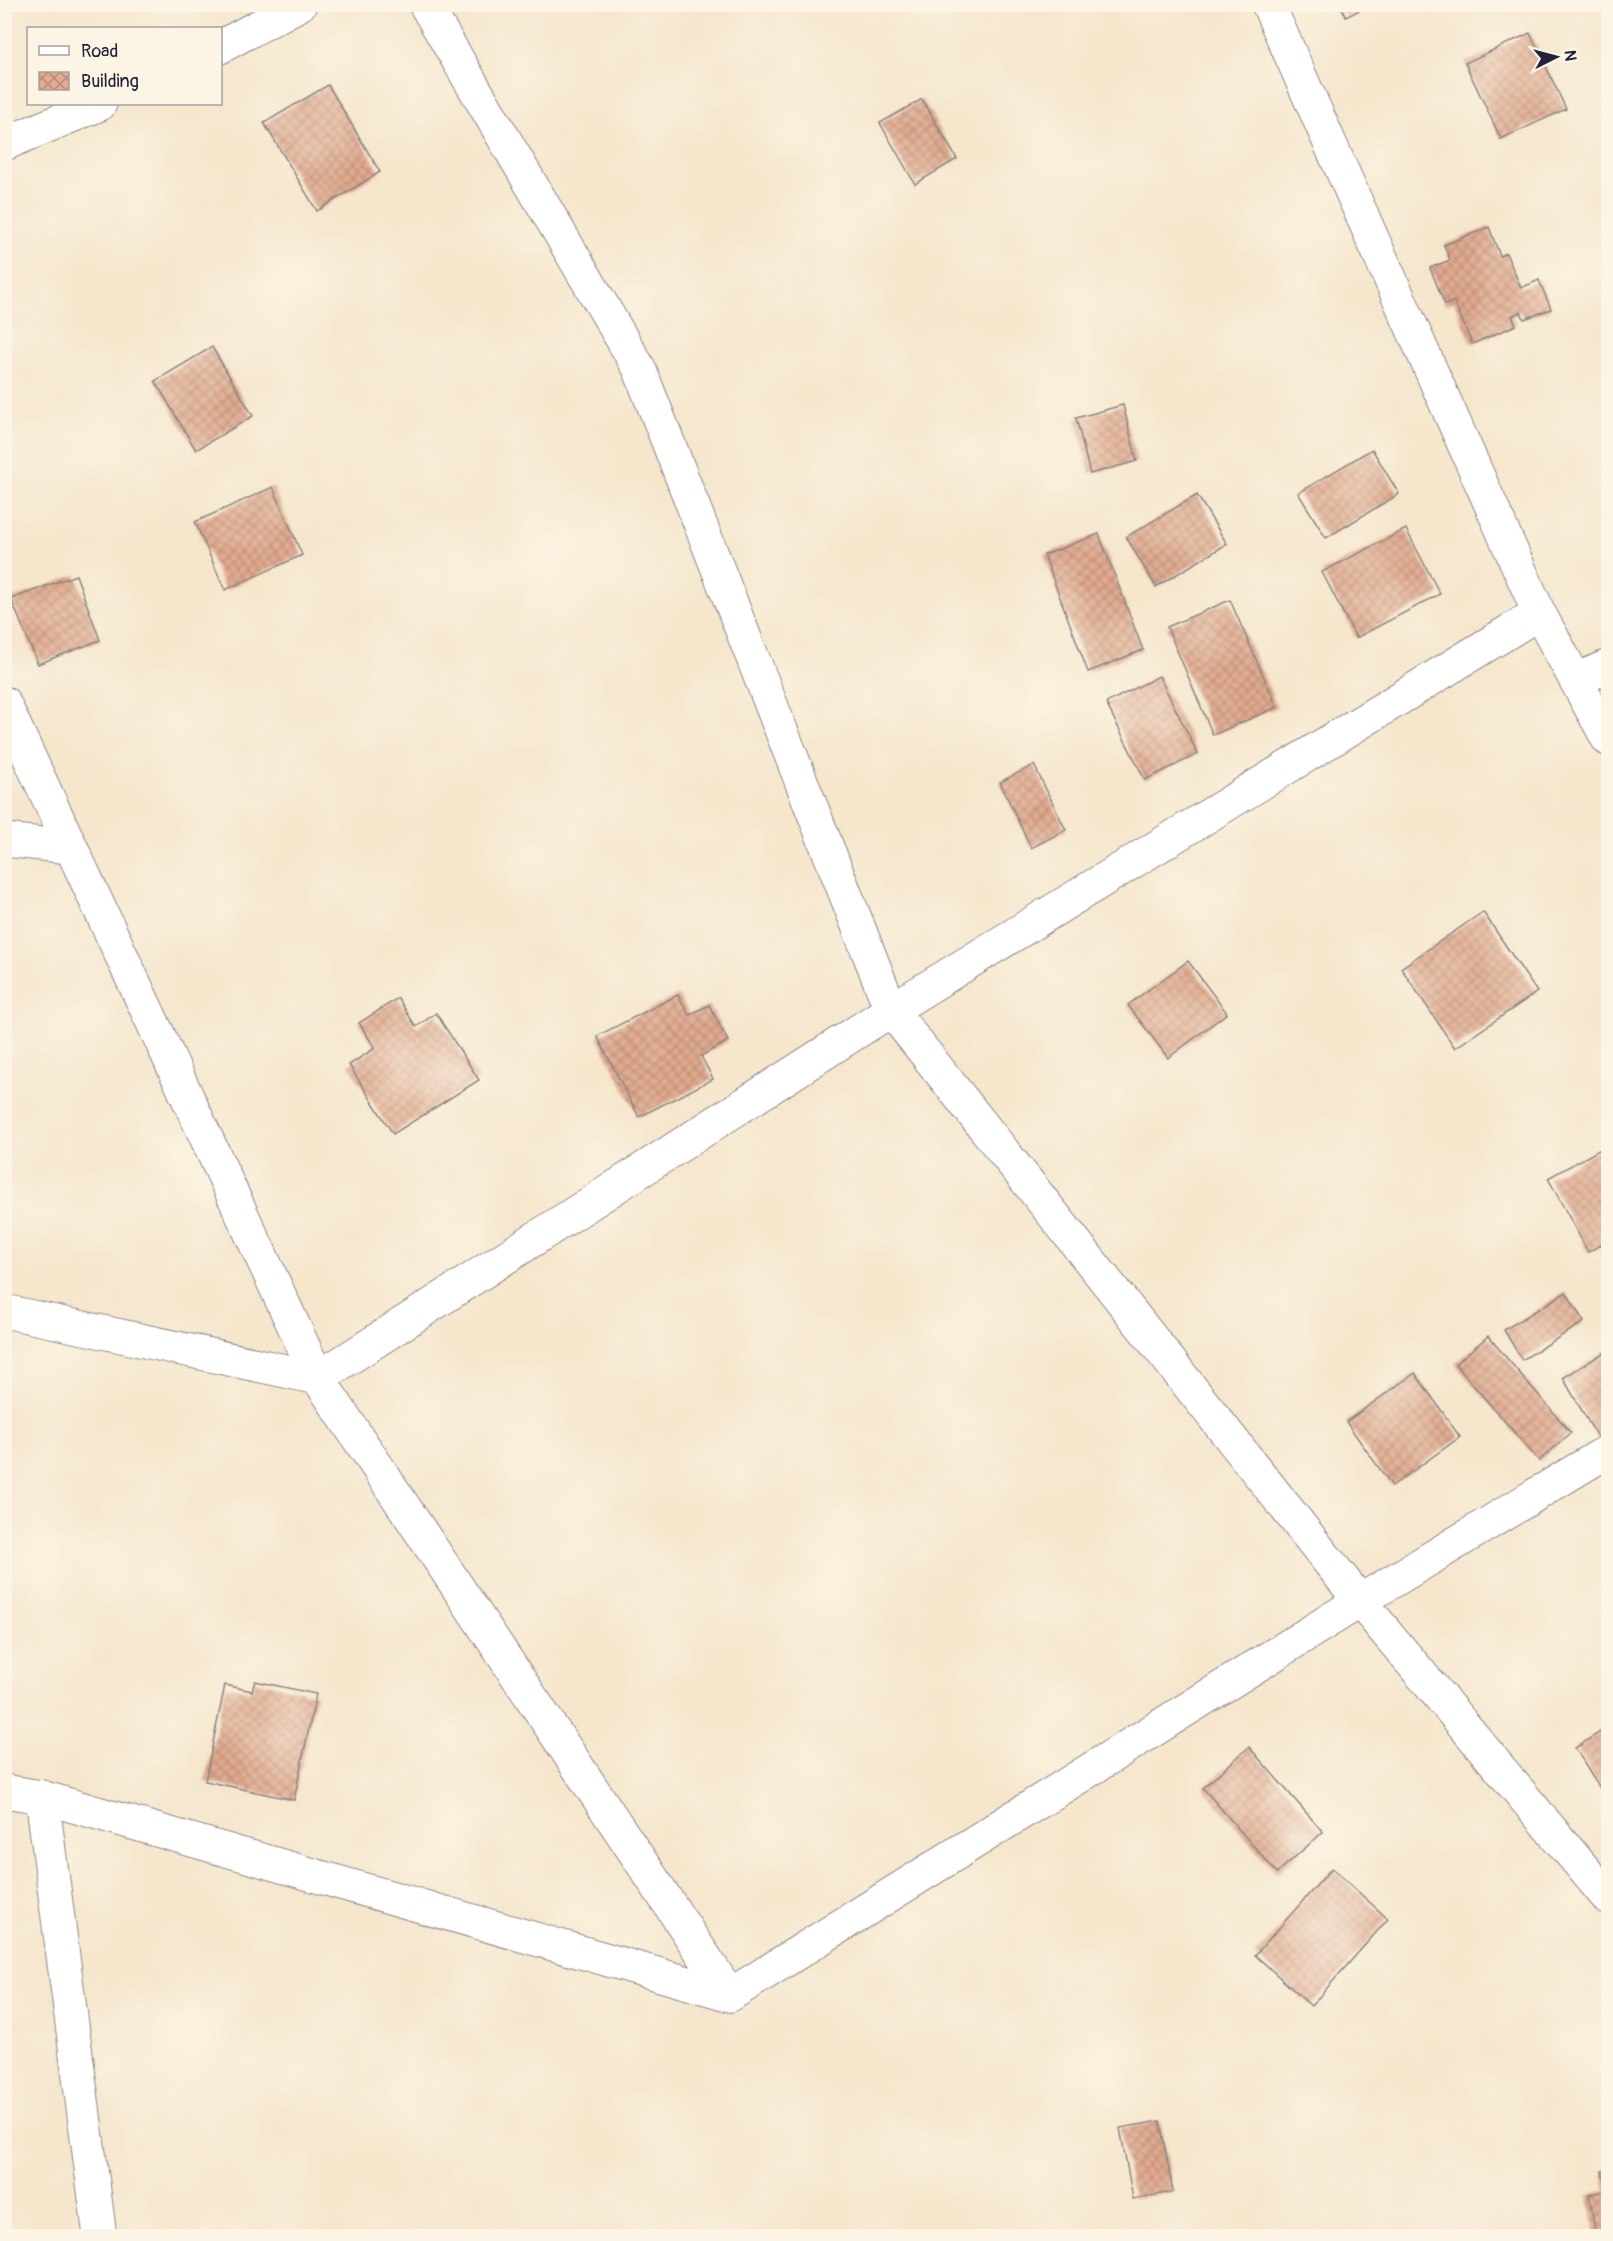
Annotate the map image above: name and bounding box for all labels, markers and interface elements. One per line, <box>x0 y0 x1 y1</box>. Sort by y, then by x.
legend <box>27 27 222 105</box>
north arrow <box>1526 27 1586 87</box>
text: Road <box>81 40 118 63</box>
text: N <box>1559 49 1580 62</box>
text: Building <box>81 70 139 93</box>

